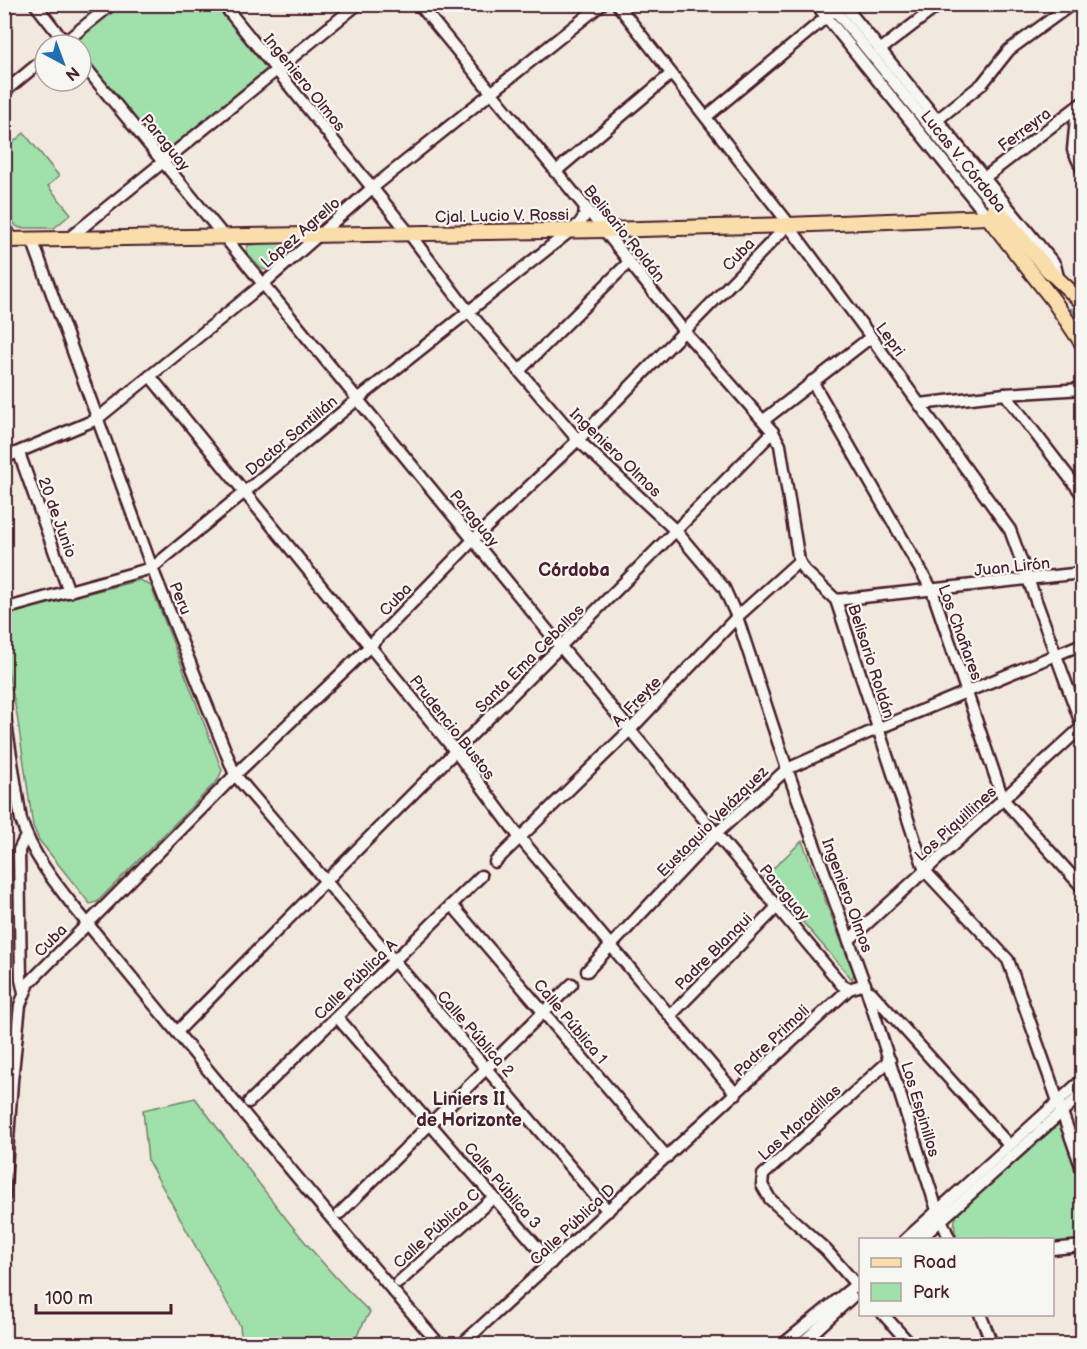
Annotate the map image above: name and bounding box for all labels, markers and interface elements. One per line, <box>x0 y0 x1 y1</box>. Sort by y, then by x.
street label: Ingeniero Olmos <box>259 30 349 136</box>
north arrow <box>33 33 93 93</box>
text: N <box>61 62 83 84</box>
street label: Ferreyra <box>995 104 1055 156</box>
street label: Lucas V. Córdoba <box>916 107 1010 217</box>
street label: Paraguay <box>136 111 194 176</box>
street label: Belisario Roldán <box>579 182 669 286</box>
street label: López Agrello <box>258 194 344 273</box>
street label: Cjal. Lucio V. Rossi <box>435 206 569 227</box>
street label: Cuba <box>719 235 759 275</box>
street label: Lepri <box>871 319 908 360</box>
street label: Doctor Santillán <box>242 392 342 480</box>
street label: Ingeniero Olmos <box>565 405 665 502</box>
street label: 20 de Junio <box>33 475 80 560</box>
street label: Paraguay <box>445 487 503 552</box>
street label: Juan Lirón <box>973 554 1051 581</box>
district label: Córdoba <box>538 560 610 581</box>
street label: Peru <box>165 579 195 618</box>
street label: Cuba <box>376 580 416 620</box>
street label: Los Chañares <box>934 582 986 683</box>
street label: Santa Ema Ceballos <box>472 601 588 717</box>
street label: Belisario Roldán <box>843 602 898 721</box>
street label: Prudencio Bustos <box>405 672 499 784</box>
street label: A. Freyte <box>608 673 666 731</box>
street label: Eustaquio Velázquez <box>654 762 773 881</box>
street label: Los Piquillines <box>911 782 1001 866</box>
street label: Ingeniero Olmos <box>817 836 876 955</box>
street label: Paraguay <box>755 861 813 925</box>
street label: Padre Blanqui <box>671 909 757 995</box>
street label: Cuba <box>31 921 71 961</box>
street label: Calle Pública A <box>311 936 402 1024</box>
street label: Calle Pública 1 <box>529 976 611 1068</box>
street label: Calle Pública 2 <box>432 987 518 1081</box>
street label: Padre Primoli <box>730 1001 814 1081</box>
street label: Los Espinillos <box>896 1060 943 1159</box>
street label: Las Moradillas <box>755 1081 845 1165</box>
district label: Liniers II de Horizonte <box>416 1089 522 1131</box>
street label: Calle Pública 3 <box>459 1139 545 1233</box>
street label: Calle Pública D <box>526 1181 620 1270</box>
street label: Calle Pública C <box>390 1185 484 1273</box>
legend <box>859 1238 1054 1316</box>
text: Road <box>913 1252 957 1273</box>
scale bar <box>36 1277 171 1315</box>
text: Park <box>913 1282 949 1303</box>
text: 100 m <box>45 1288 93 1309</box>

